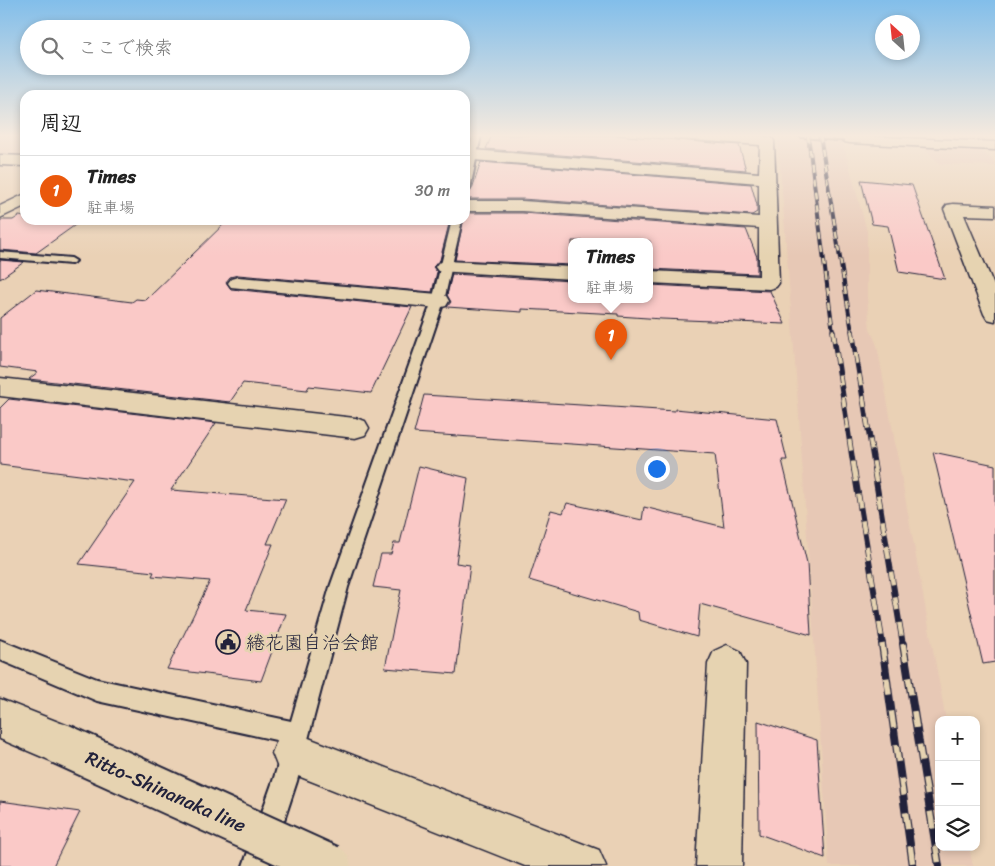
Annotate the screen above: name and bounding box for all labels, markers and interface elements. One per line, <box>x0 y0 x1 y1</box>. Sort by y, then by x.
north arrow <box>875 15 920 60</box>
search box <box>20 20 470 75</box>
text: ここで検索 <box>78 31 173 64</box>
icon: search <box>38 34 66 62</box>
text: 周辺 <box>40 104 82 142</box>
text: Times <box>87 160 136 193</box>
text: 1 <box>53 176 59 205</box>
text: 30 m <box>415 176 450 205</box>
text: 駐車場 <box>87 193 135 222</box>
popup <box>568 238 653 303</box>
text: Times <box>586 240 635 273</box>
text: 駐車場 <box>586 273 634 302</box>
pin: 1 <box>595 319 627 360</box>
your location <box>644 456 670 482</box>
place label: 綣花園自治会館 <box>246 626 379 659</box>
public building icon: 綣花園自治会館 <box>215 629 241 655</box>
map controls <box>935 716 980 851</box>
button: + <box>935 716 980 761</box>
street label: Ritto-Shinanaka line <box>80 741 252 842</box>
button: − <box>935 761 980 806</box>
button: layers <box>935 806 980 851</box>

